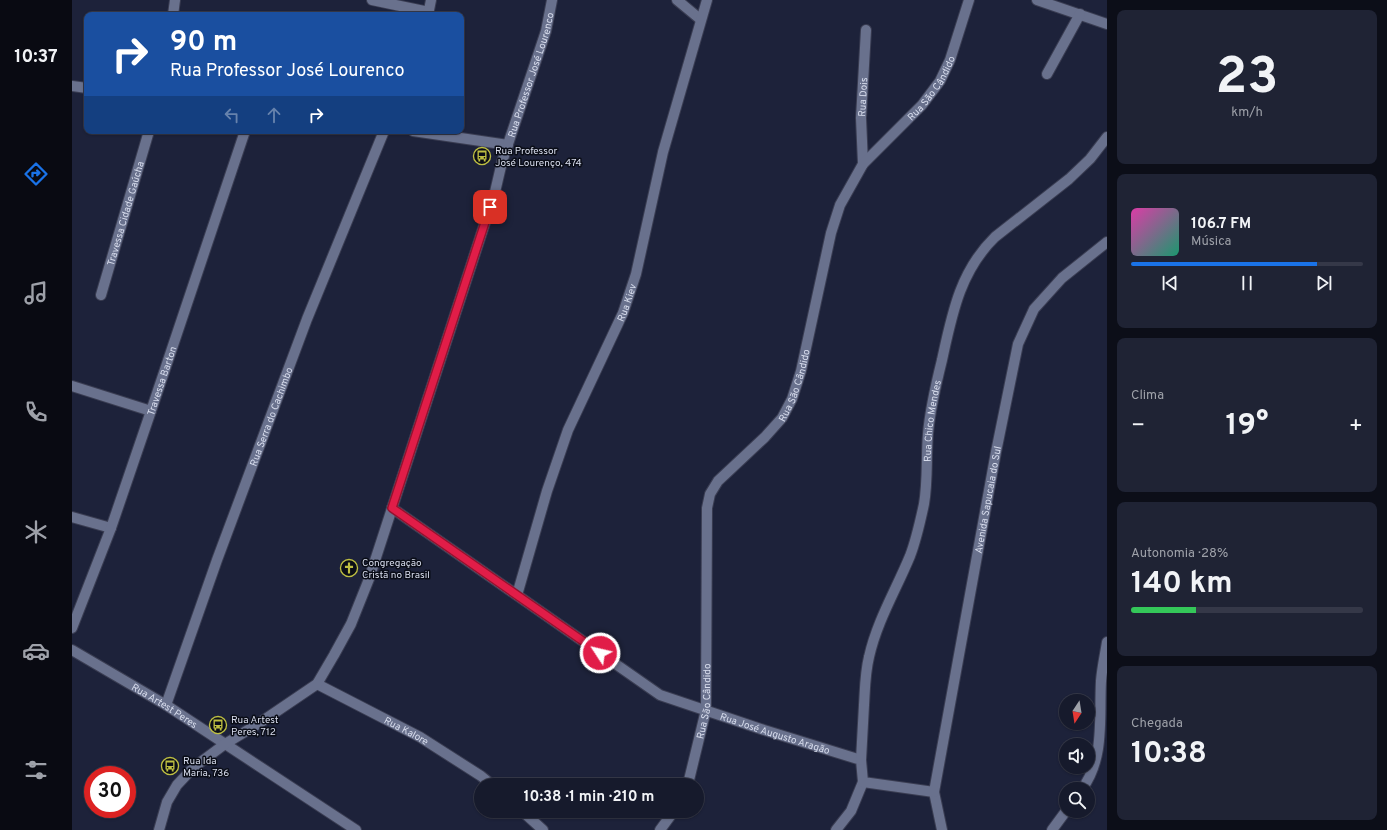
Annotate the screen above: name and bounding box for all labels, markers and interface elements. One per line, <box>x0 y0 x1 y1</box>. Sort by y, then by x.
street label: Rua Professor José Lourenco <box>506 11 557 139</box>
text: 90 m <box>170 25 237 61</box>
icon: right <box>104 28 156 80</box>
text: 10:37 <box>14 46 58 69</box>
text: 23 <box>1216 46 1278 112</box>
street label: Rua São Cândido <box>905 54 959 124</box>
text: Rua Professor José Lourenco <box>170 60 405 83</box>
street label: Rua Dois <box>856 77 871 117</box>
icon: left <box>221 104 243 126</box>
icon: ahead <box>263 104 285 126</box>
icon: right <box>305 104 327 126</box>
text: km/h <box>1231 105 1263 121</box>
place label: Rua Professor José Lourenço, 474 <box>495 145 582 170</box>
bus stop icon: Rua Professor José Lourenço, 474 <box>472 146 492 166</box>
icon: directions <box>22 160 50 188</box>
street label: Travessa Cidade Gaúcha <box>105 160 148 268</box>
pin <box>473 190 507 224</box>
icon: arrive <box>479 196 501 218</box>
text: 106.7 FM <box>1191 215 1251 234</box>
text: Música <box>1191 234 1231 250</box>
icon: previous <box>1159 272 1181 294</box>
icon: pause <box>1236 272 1258 294</box>
icon: next <box>1313 272 1335 294</box>
icon: music <box>22 279 50 307</box>
street label: Rua Kiev <box>615 282 640 324</box>
street label: Travessa Barton <box>145 345 180 417</box>
street label: Rua São Cândido <box>776 348 814 424</box>
street label: Rua Serra do Cachimbo <box>248 365 297 468</box>
street label: Rua Chico Mendes <box>922 379 945 462</box>
text: Clima <box>1131 388 1164 404</box>
icon: phone <box>22 398 50 426</box>
text: 19° <box>1226 408 1268 445</box>
text: − <box>1131 413 1145 440</box>
text: + <box>1349 413 1363 440</box>
street label: Avenida Sapucaia do Sul <box>973 445 1005 555</box>
icon: climate <box>22 518 50 546</box>
text: Autonomia · 28% <box>1131 546 1228 562</box>
place label: Congregação Cristã no Brasil <box>362 557 430 582</box>
church icon: Congregação Cristã no Brasil <box>339 558 359 578</box>
text: 140 km <box>1131 566 1233 603</box>
position arrow <box>579 632 621 674</box>
icon: car <box>22 637 50 665</box>
street label: Rua São Cândido <box>694 663 714 740</box>
street label: Rua Artest Peres <box>129 681 200 732</box>
north arrow <box>1059 694 1095 730</box>
map controls <box>1059 694 1095 818</box>
street label: Rua José Augusto Aragão <box>718 711 832 758</box>
place label: Rua Artest Peres, 712 <box>231 714 279 739</box>
bus stop icon: Rua Artest Peres, 712 <box>208 715 228 735</box>
street label: Rua Kalore <box>381 715 431 749</box>
text: Chegada <box>1131 716 1183 732</box>
text: 10:38 <box>1131 736 1207 773</box>
button: sound <box>1059 738 1095 774</box>
place label: Rua Ida Maria, 736 <box>183 755 229 780</box>
icon: filters <box>22 756 50 784</box>
bus stop icon: Rua Ida Maria, 736 <box>160 756 180 776</box>
speed limit sign: 30 <box>84 766 136 818</box>
button: search <box>1059 782 1095 818</box>
text: 10:38 · 1 min · 210 m <box>524 788 654 807</box>

